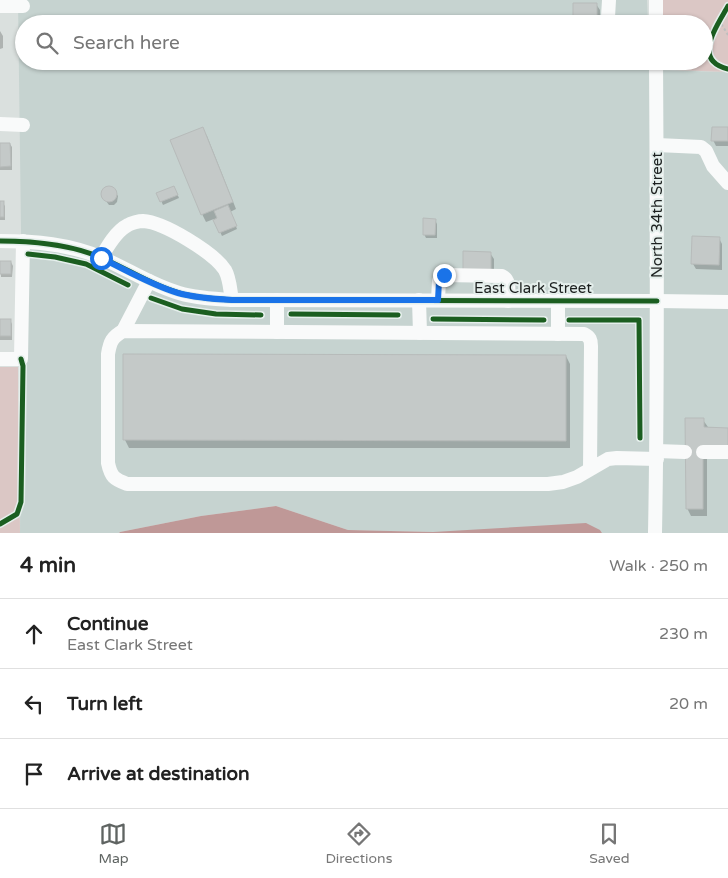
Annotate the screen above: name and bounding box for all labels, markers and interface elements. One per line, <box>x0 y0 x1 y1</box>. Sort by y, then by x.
search box <box>15 15 713 70</box>
icon: search <box>33 29 61 57</box>
text: Search here <box>73 32 180 54</box>
street label: North 34th Street <box>648 152 666 278</box>
route start <box>90 247 113 270</box>
route end <box>433 264 456 287</box>
street label: East Clark Street <box>474 279 592 297</box>
text: 4 min <box>20 553 76 578</box>
text: Walk · 250 m <box>609 556 708 576</box>
text: Continue <box>67 613 149 635</box>
icon: ahead <box>20 620 48 648</box>
text: 230 m <box>659 624 708 644</box>
text: East Clark Street <box>67 635 193 655</box>
icon: left <box>20 690 48 718</box>
text: Turn left <box>67 693 143 715</box>
text: 20 m <box>669 694 708 714</box>
icon: arrive <box>20 760 48 788</box>
text: Arrive at destination <box>67 763 250 785</box>
tab: Map <box>98 820 129 867</box>
tab: Directions <box>325 820 392 867</box>
tab: Saved <box>589 820 630 867</box>

